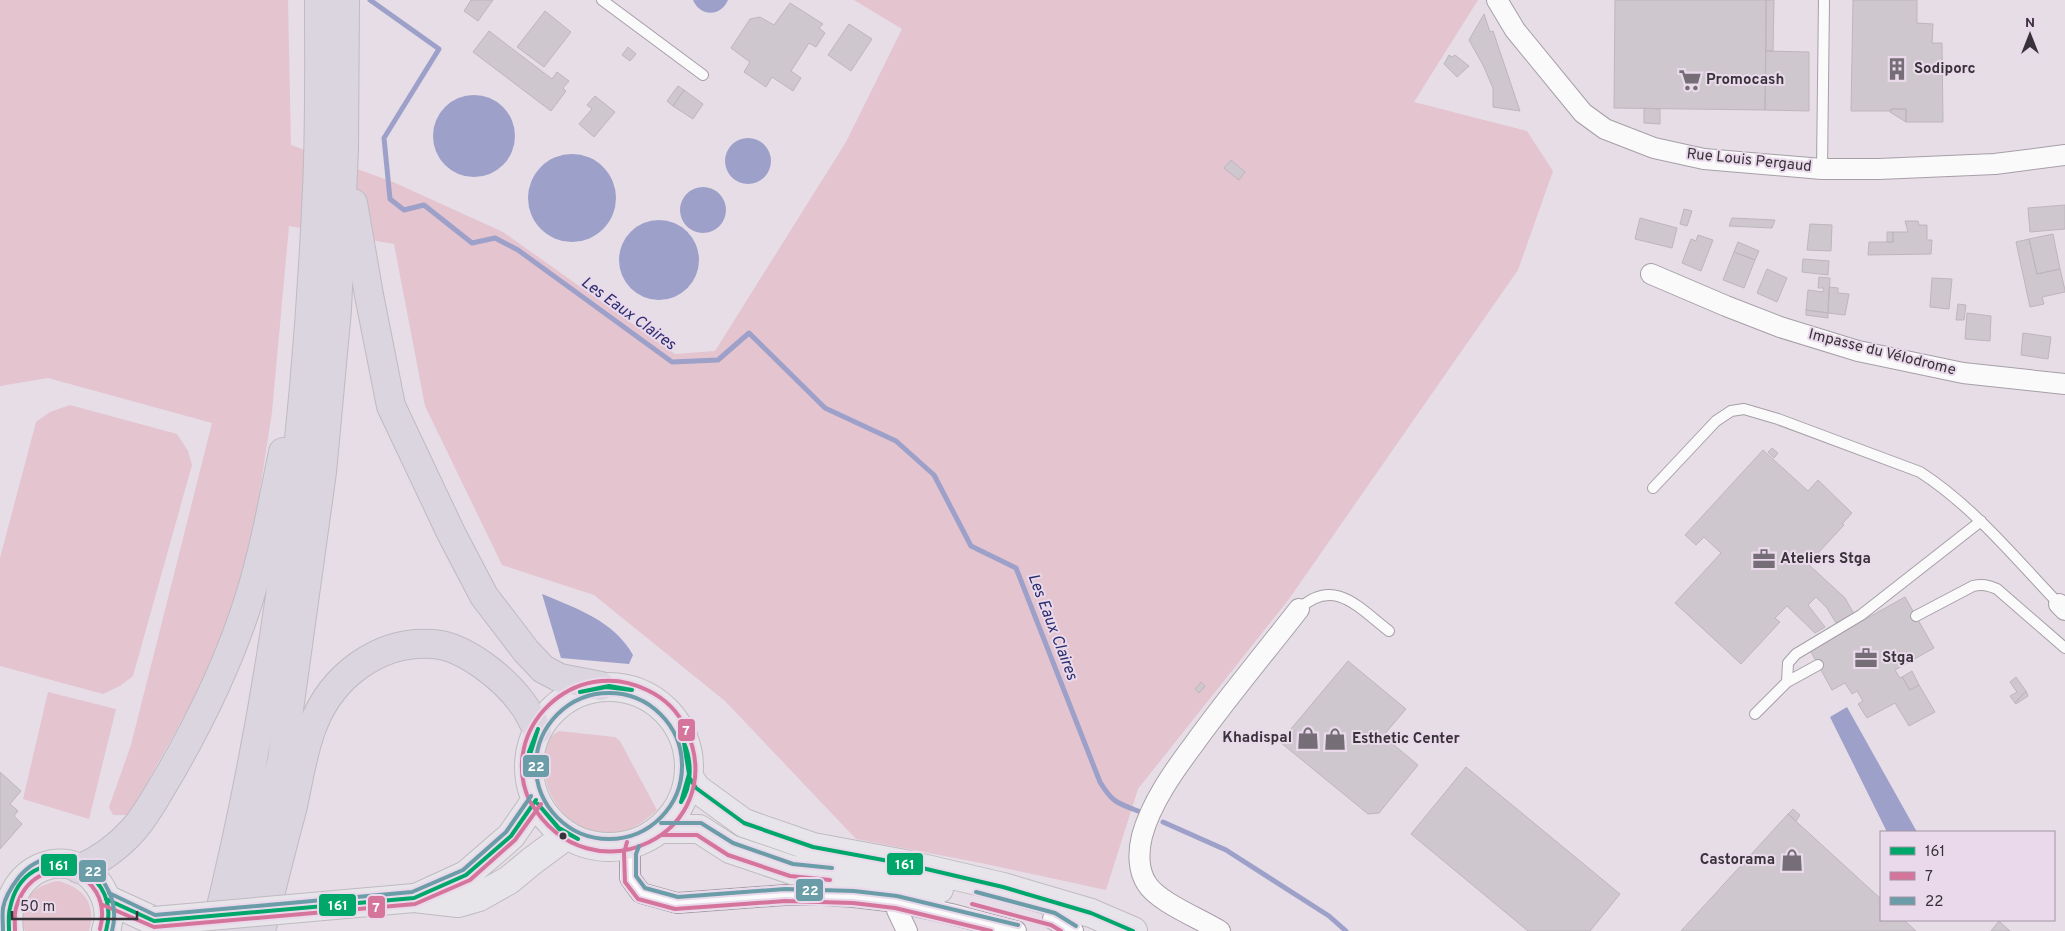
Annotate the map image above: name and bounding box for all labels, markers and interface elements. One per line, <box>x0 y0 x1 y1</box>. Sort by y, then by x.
north arrow <box>2005 10 2055 60</box>
text: N <box>2025 15 2035 32</box>
building icon: Sodiporc <box>1884 56 1910 82</box>
place label: Sodiporc <box>1914 60 1976 79</box>
supermarket icon: Promocash <box>1677 67 1703 93</box>
place label: Promocash <box>1706 71 1784 90</box>
street label: Rue Louis Pergaud <box>1685 145 1813 177</box>
water label: Les Eaux Claires <box>577 273 680 356</box>
street label: Impasse du Vélodrome <box>1806 325 1958 381</box>
office icon: Ateliers Stga <box>1751 546 1777 572</box>
place label: Ateliers Stga <box>1780 550 1871 569</box>
water label: Les Eaux Claires <box>1023 571 1082 684</box>
office icon: Stga <box>1853 645 1879 671</box>
place label: Stga <box>1882 649 1914 668</box>
line badge: 7 <box>677 718 696 742</box>
text: 7 <box>682 723 690 740</box>
shop icon: Khadispal <box>1295 725 1321 751</box>
shop icon: Esthetic Center <box>1322 726 1348 752</box>
place label: Khadispal <box>1222 729 1292 748</box>
place label: Esthetic Center <box>1352 730 1461 749</box>
line badge: 22 <box>522 754 550 778</box>
text: 22 <box>527 759 545 776</box>
unlabelled marker <box>558 831 568 841</box>
legend <box>1880 831 2055 921</box>
text: 161 <box>1925 843 1945 862</box>
shop icon: Castorama <box>1779 847 1805 873</box>
place label: Castorama <box>1700 851 1775 870</box>
line badge: 161 <box>886 852 924 876</box>
line badge: 161 <box>40 853 78 877</box>
text: 161 <box>895 857 915 874</box>
text: 161 <box>49 858 69 875</box>
line badge: 22 <box>78 859 107 883</box>
text: 22 <box>84 864 102 881</box>
text: 7 <box>1925 868 1933 887</box>
line badge: 22 <box>795 878 824 902</box>
text: 22 <box>801 883 819 900</box>
scale bar <box>12 888 138 920</box>
line badge: 161 <box>318 893 357 917</box>
text: 22 <box>1925 893 1943 912</box>
line badge: 7 <box>367 895 386 919</box>
text: 50 m <box>20 898 55 917</box>
text: 161 <box>328 898 348 915</box>
text: 7 <box>372 900 380 917</box>

